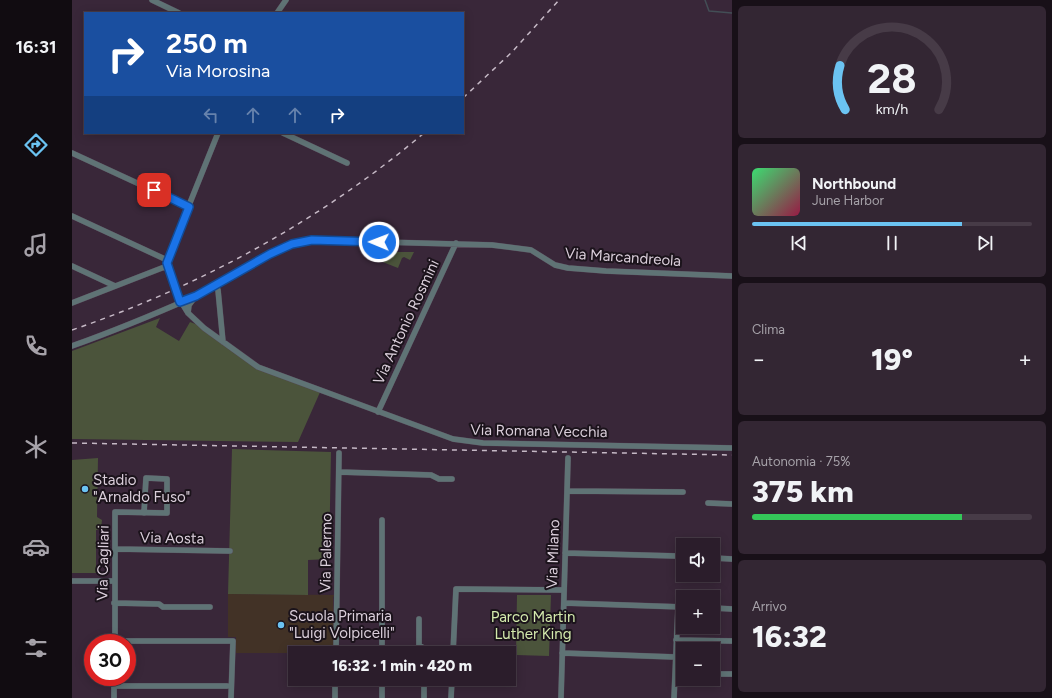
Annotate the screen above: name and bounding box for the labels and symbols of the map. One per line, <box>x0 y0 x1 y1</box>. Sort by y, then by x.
pin <box>137 173 171 207</box>
position arrow <box>358 221 400 263</box>
street label: Via Marcandreola <box>564 244 682 270</box>
street label: Via Antonio Rosmini <box>369 257 443 387</box>
street label: Via Romana Vecchia <box>470 421 608 441</box>
place label: Stadio "Arnaldo Fuso" <box>93 471 190 506</box>
marker: Stadio "Arnaldo Fuso" <box>80 484 90 494</box>
street label: Via Palermo <box>316 513 336 593</box>
street label: Via Milano <box>543 519 563 589</box>
street label: Via Cagliari <box>93 525 113 601</box>
street label: Via Aosta <box>140 528 204 548</box>
place label: Scuola Primaria "Luigi Volpicelli" <box>289 607 395 642</box>
park label: Parco Martin Luther King <box>491 608 575 643</box>
marker: Scuola Primaria "Luigi Volpicelli" <box>276 620 286 630</box>
speed limit sign: 30 <box>84 634 136 686</box>

